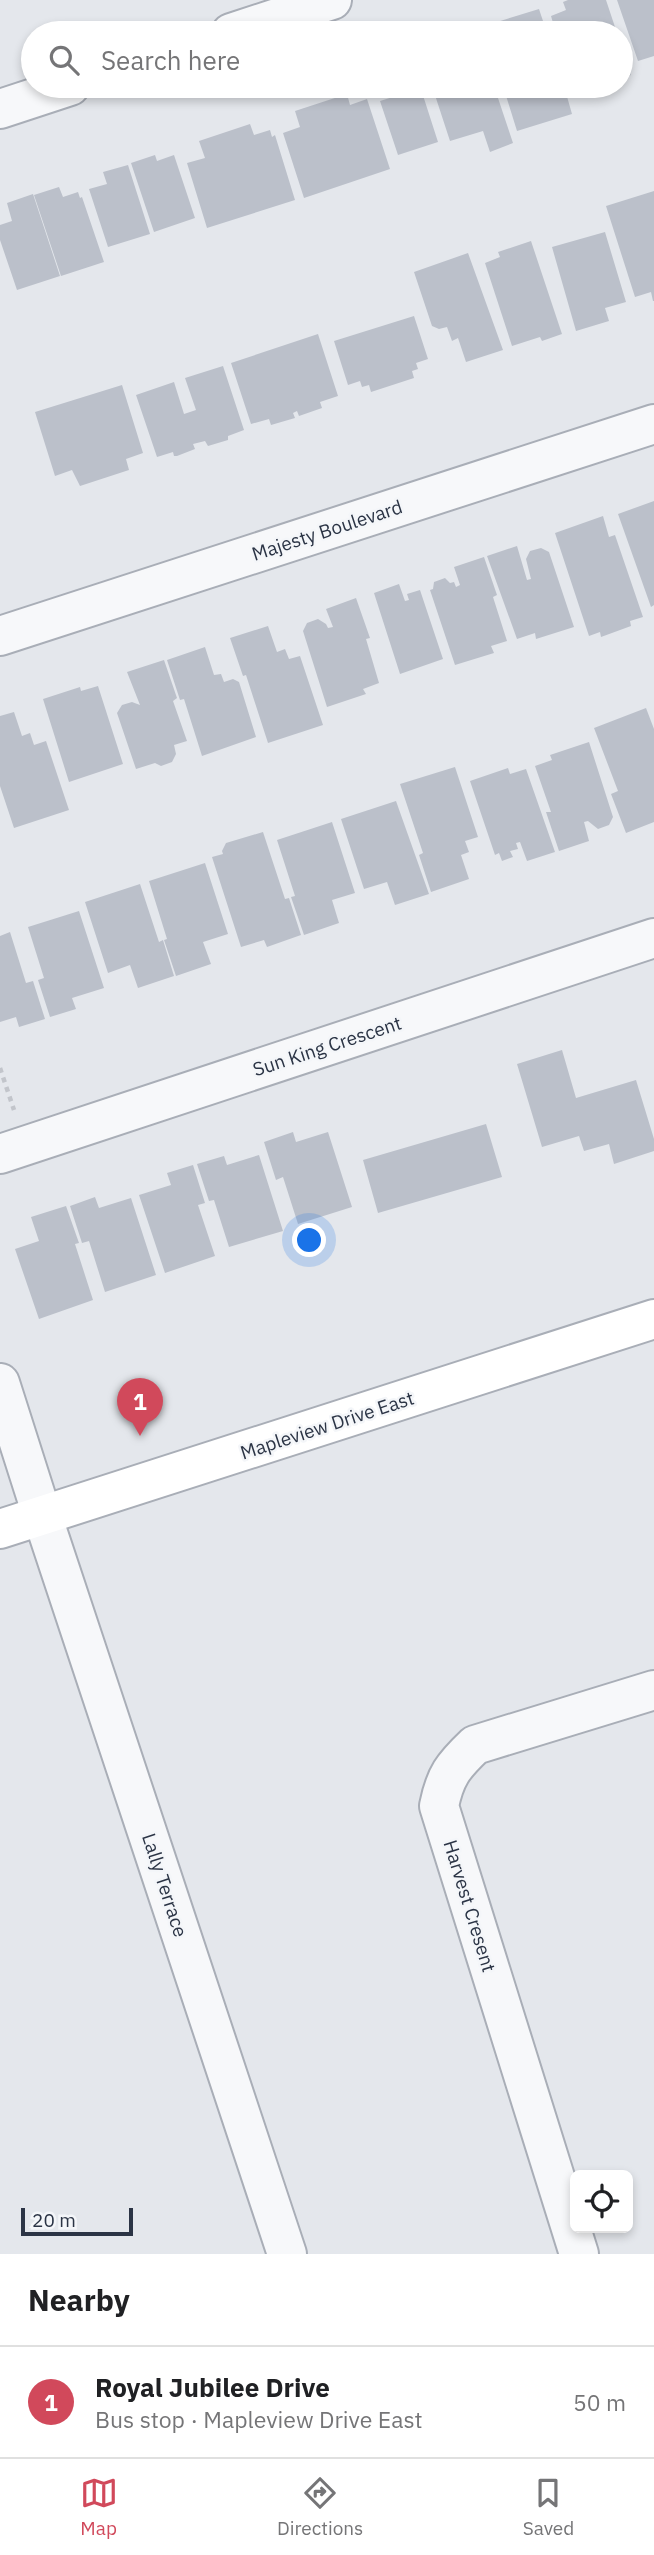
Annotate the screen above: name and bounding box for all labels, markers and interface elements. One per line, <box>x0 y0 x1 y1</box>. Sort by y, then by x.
search box <box>21 21 633 98</box>
icon: search <box>45 41 83 79</box>
text: Search here <box>101 43 240 77</box>
street label: Majesty Boulevard <box>249 494 405 566</box>
street label: Sun King Crescent <box>250 1011 404 1081</box>
your location <box>292 1223 326 1257</box>
pin: 1 <box>117 1378 163 1436</box>
street label: Mapleview Drive East <box>237 1386 417 1464</box>
street label: Lally Terrace <box>137 1830 193 1940</box>
street label: Harvest Cresent <box>439 1837 501 1975</box>
map controls <box>570 2170 633 2233</box>
button: locate <box>570 2170 633 2233</box>
scale bar <box>21 2205 133 2237</box>
text: 20 m <box>32 2208 76 2232</box>
text: Nearby <box>28 2280 130 2319</box>
text: Royal Jubilee Drive <box>95 2370 330 2404</box>
text: 1 <box>44 2387 58 2417</box>
text: 50 m <box>573 2387 626 2417</box>
text: Bus stop · Mapleview Drive East <box>95 2404 423 2434</box>
tab: Map <box>80 2474 118 2540</box>
tab: Directions <box>277 2474 363 2540</box>
tab: Saved <box>523 2474 574 2540</box>

